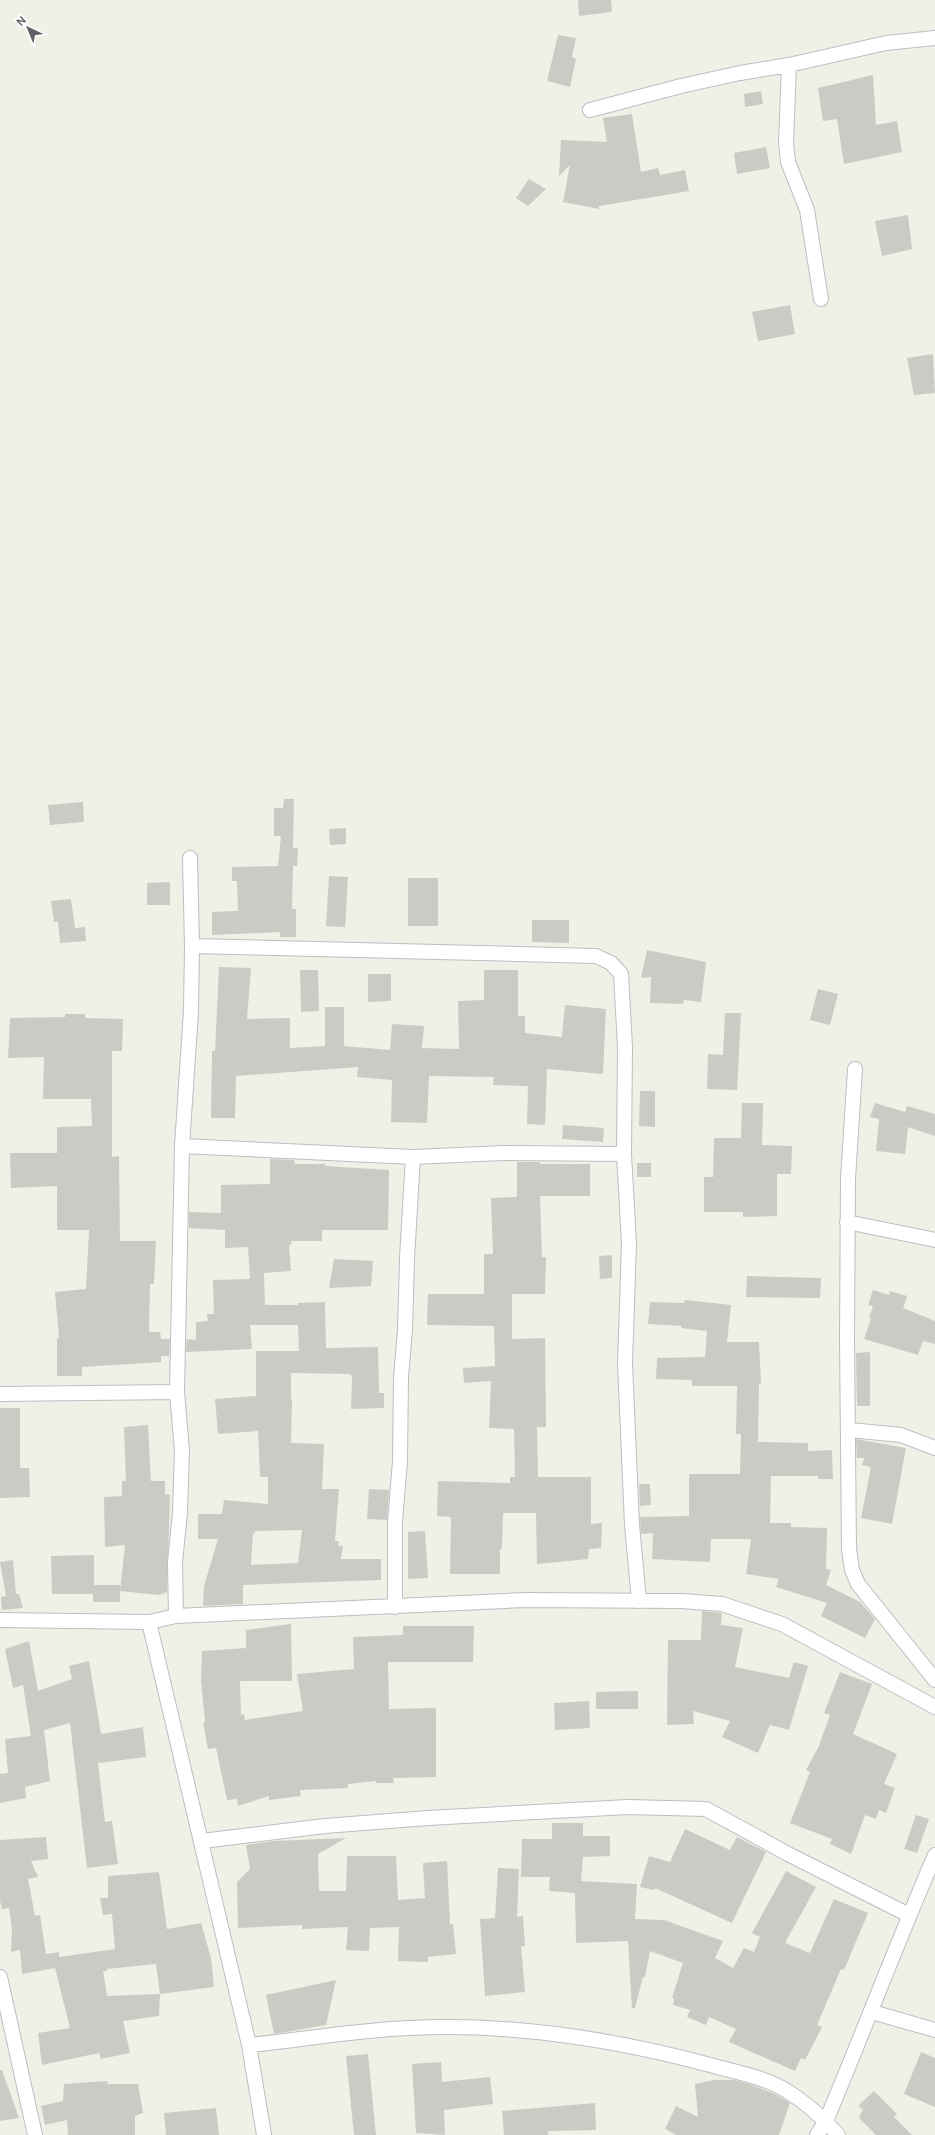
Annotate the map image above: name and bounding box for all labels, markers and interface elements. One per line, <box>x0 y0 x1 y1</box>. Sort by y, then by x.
north arrow <box>8 8 48 48</box>
text: N <box>13 13 29 29</box>

